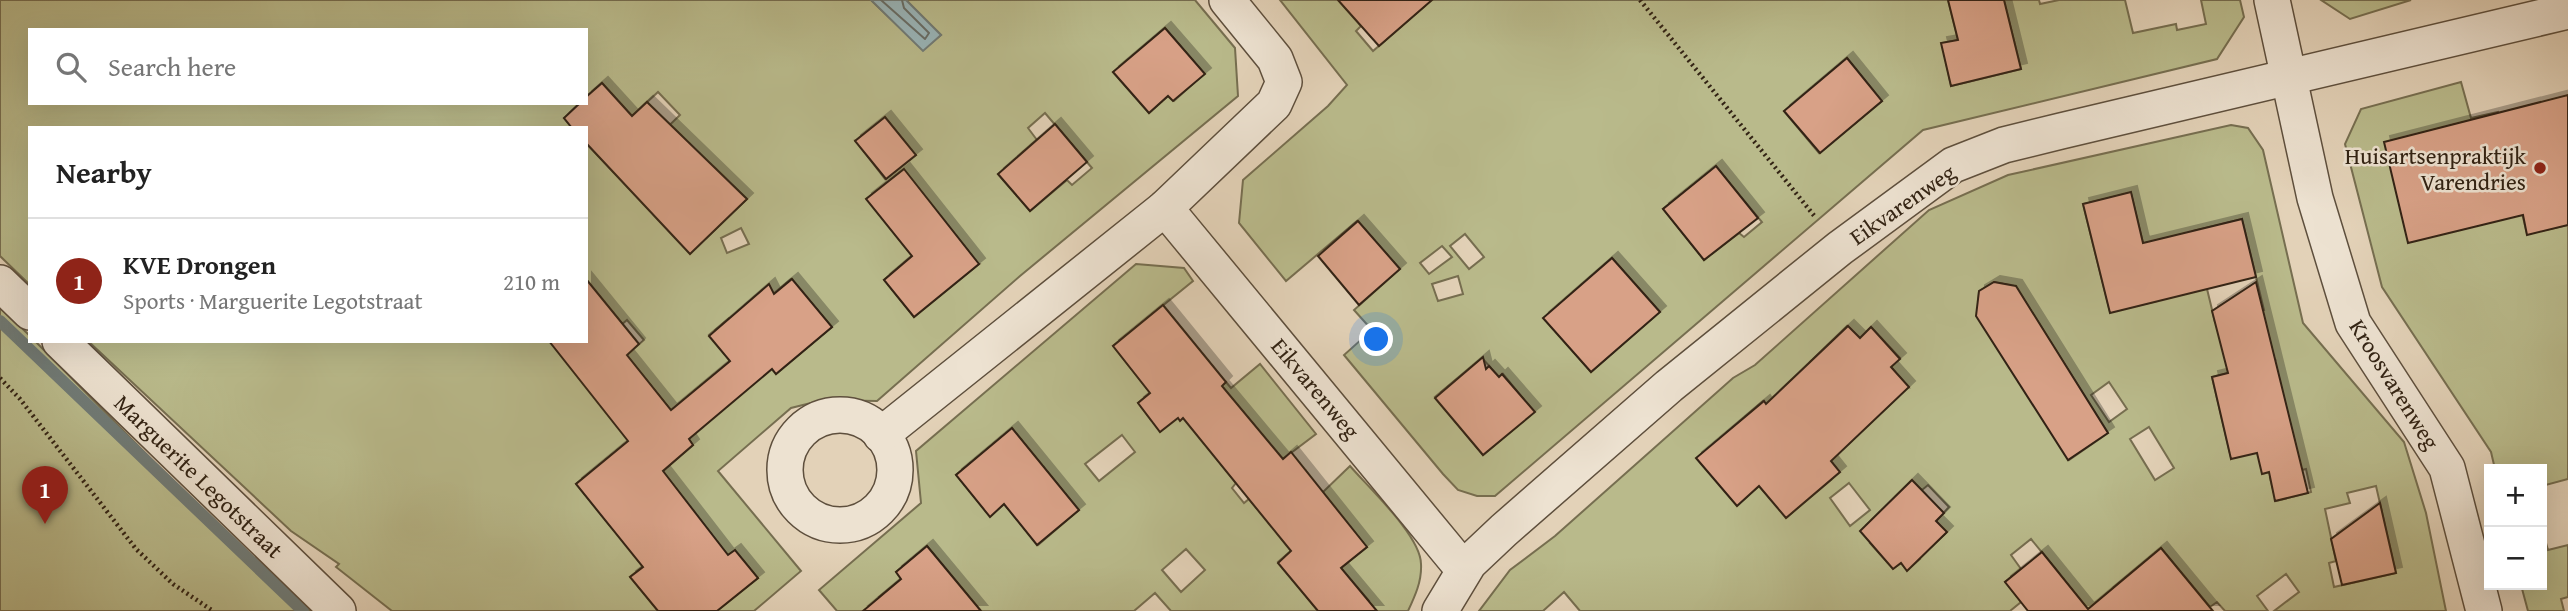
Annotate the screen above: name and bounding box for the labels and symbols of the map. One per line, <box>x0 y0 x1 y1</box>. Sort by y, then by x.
place label: Huisartsenpraktijk Varendries <box>2345 139 2526 198</box>
street label: Eikvarenweg <box>1842 155 1962 253</box>
marker: Huisartsenpraktijk Varendries <box>2532 160 2548 176</box>
street label: Kroosvarenweg <box>2342 312 2449 456</box>
your location <box>1359 322 1393 356</box>
street label: Eikvarenweg <box>1264 330 1368 446</box>
street label: Marguerite Legotstraat <box>107 387 291 565</box>
pin: 1 <box>22 466 68 524</box>

